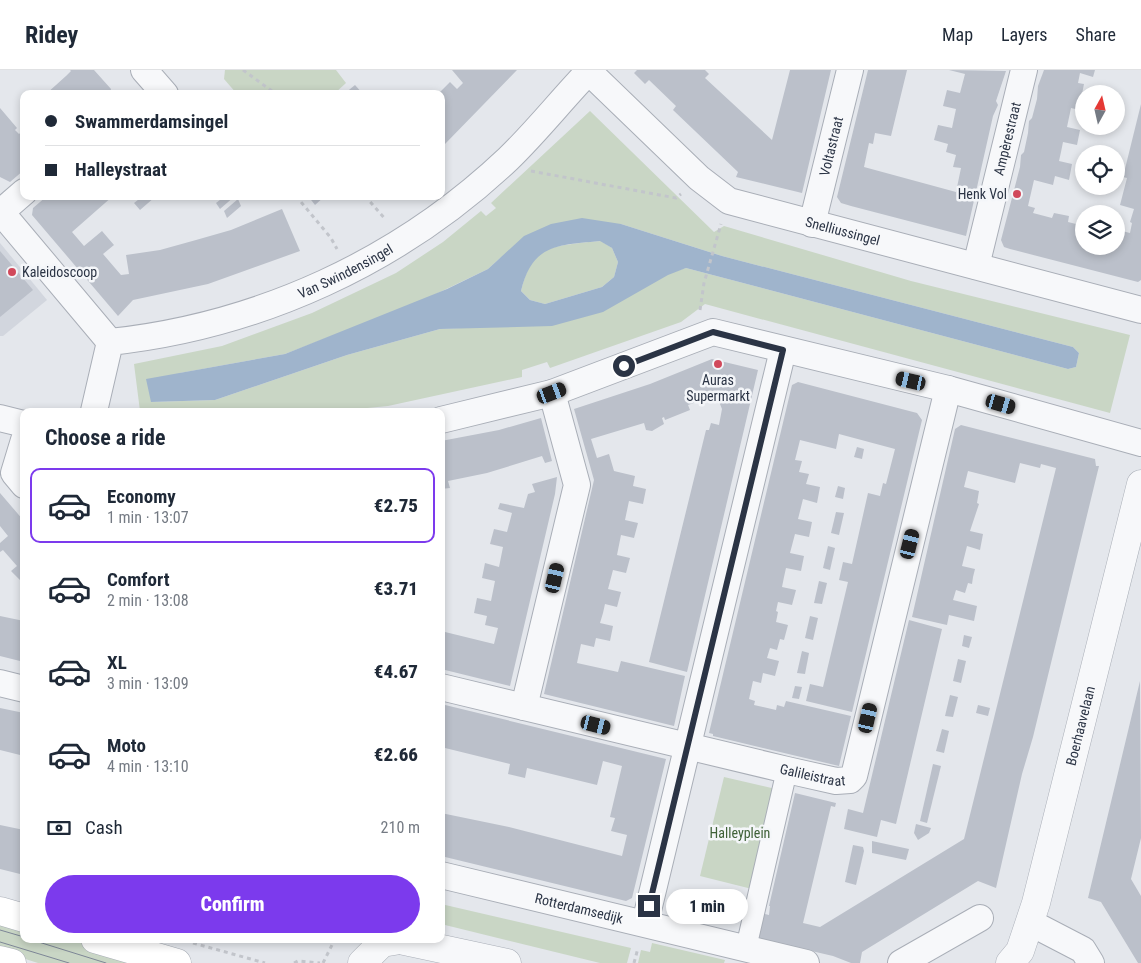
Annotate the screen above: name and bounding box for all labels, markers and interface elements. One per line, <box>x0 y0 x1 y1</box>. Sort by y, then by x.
text: Ridey <box>25 21 78 49</box>
text: Map <box>942 24 973 45</box>
text: Layers <box>1001 24 1048 45</box>
text: Share <box>1076 24 1116 45</box>
north arrow <box>1075 85 1125 135</box>
map controls <box>1075 85 1125 255</box>
street label: Ampèrestraat <box>990 100 1024 177</box>
text: Swammerdamsingel <box>75 110 228 133</box>
street label: Voltastraat <box>816 115 846 178</box>
button: locate <box>1075 145 1125 195</box>
text: Halleystraat <box>75 158 167 181</box>
place label: Henk Vol <box>958 186 1007 202</box>
marker: Henk Vol <box>1011 188 1023 200</box>
button: layers <box>1075 205 1125 255</box>
street label: Snelliussingel <box>804 214 882 249</box>
street label: Van Swindensingel <box>295 241 396 302</box>
place label: Kaleidoscoop <box>22 264 97 280</box>
marker: Kaleidoscoop <box>6 266 18 278</box>
route start <box>613 355 635 377</box>
marker: Auras Supermarkt <box>712 358 724 370</box>
car <box>894 370 927 392</box>
place label: Auras Supermarkt <box>686 372 750 404</box>
car <box>535 381 568 405</box>
car <box>984 393 1017 415</box>
text: Choose a ride <box>45 425 166 450</box>
icon: car <box>47 483 92 528</box>
text: Economy <box>107 485 176 508</box>
text: €2.75 <box>374 494 418 517</box>
text: 1 min · 13:07 <box>107 508 189 527</box>
car <box>899 528 920 560</box>
car <box>544 562 565 594</box>
icon: car <box>47 566 92 611</box>
text: Comfort <box>107 568 170 591</box>
text: €3.71 <box>374 577 418 600</box>
text: 2 min · 13:08 <box>107 591 189 610</box>
icon: car <box>47 649 92 694</box>
text: XL <box>107 651 127 674</box>
text: €4.67 <box>374 660 418 683</box>
text: 3 min · 13:09 <box>107 674 189 693</box>
street label: Boerhaavelaan <box>1063 684 1098 767</box>
car <box>857 702 878 734</box>
car <box>579 714 612 736</box>
icon: car <box>47 732 92 777</box>
text: Moto <box>107 734 146 757</box>
text: €2.66 <box>374 743 418 766</box>
text: 4 min · 13:10 <box>107 757 189 776</box>
street label: Galileistraat <box>778 761 846 789</box>
icon: cash <box>45 814 73 842</box>
text: Cash <box>85 816 123 839</box>
text: 210 m <box>381 818 420 837</box>
park label: Halleyplein <box>710 825 770 841</box>
button: Confirm <box>45 875 420 933</box>
callout: 1 min <box>666 888 749 924</box>
street label: Rotterdamsedijk <box>533 890 625 927</box>
route end <box>638 895 660 917</box>
text: 1 min <box>689 897 725 916</box>

